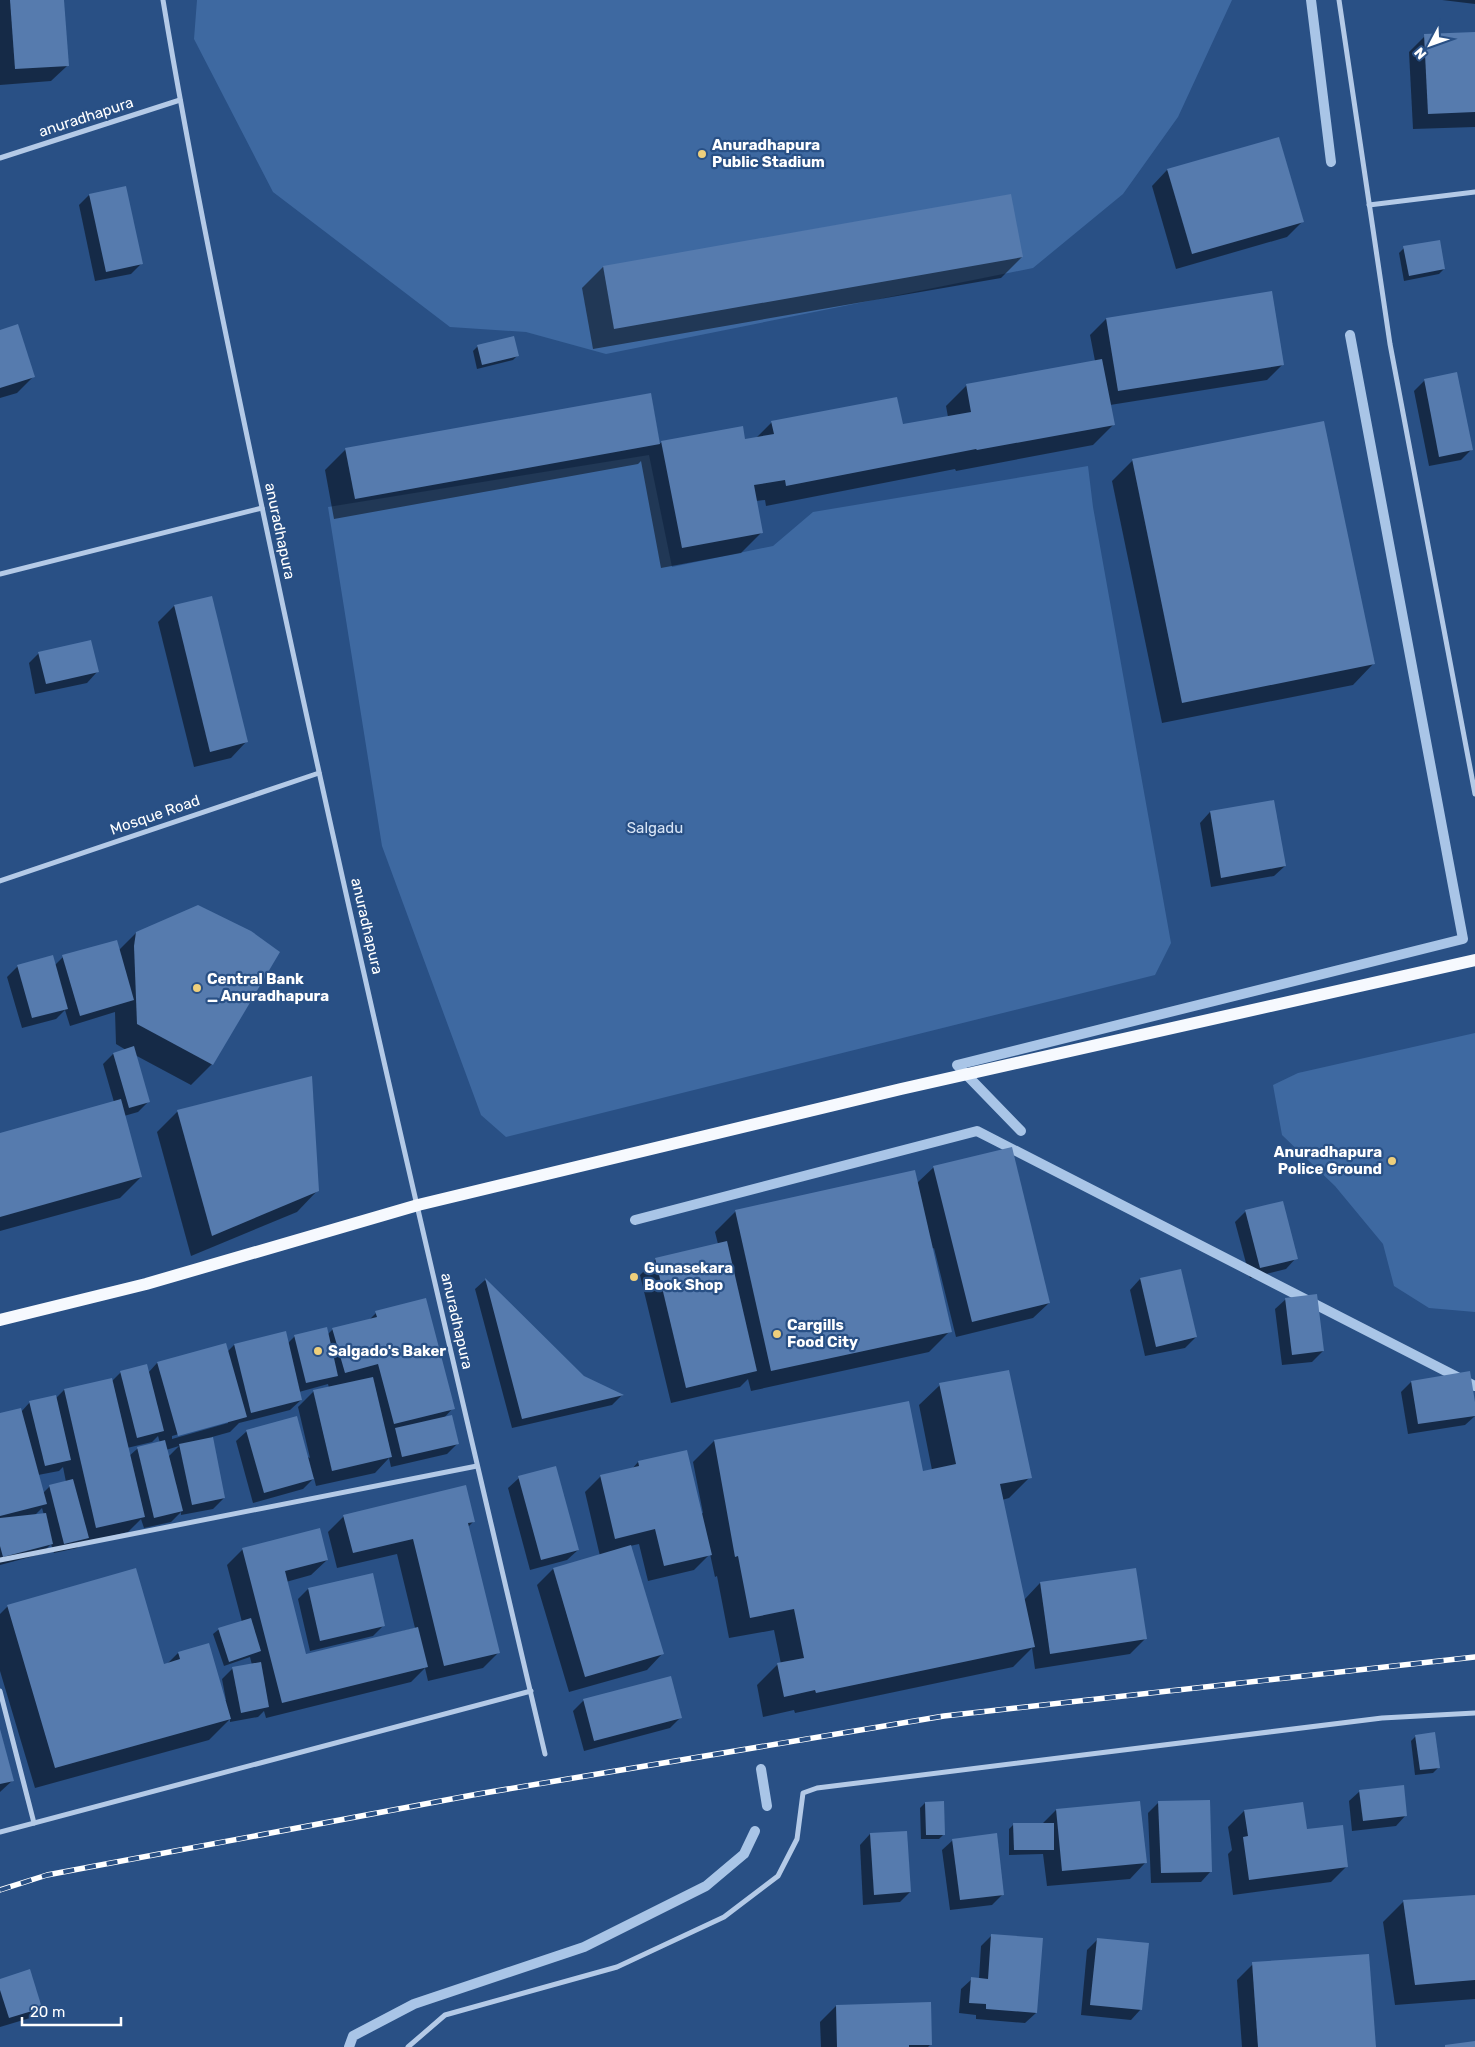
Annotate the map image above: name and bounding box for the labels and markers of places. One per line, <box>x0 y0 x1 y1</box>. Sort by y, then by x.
place label: Anuradhapura Public Stadium <box>712 136 825 171</box>
marker: Anuradhapura Public Stadium <box>696 148 708 160</box>
place label: Central Bank _ Anuradhapura <box>207 970 329 1005</box>
marker: Central Bank _ Anuradhapura <box>191 982 203 994</box>
place label: Anuradhapura Police Ground <box>1274 1143 1382 1178</box>
marker: Anuradhapura Police Ground <box>1386 1155 1398 1167</box>
place label: Gunasekara Book Shop <box>644 1259 733 1294</box>
marker: Gunasekara Book Shop <box>628 1271 640 1283</box>
place label: Cargills Food City <box>787 1316 858 1351</box>
marker: Cargills Food City <box>771 1328 783 1340</box>
place label: Salgado's Baker <box>328 1342 446 1360</box>
marker: Salgado's Baker <box>312 1345 324 1357</box>

